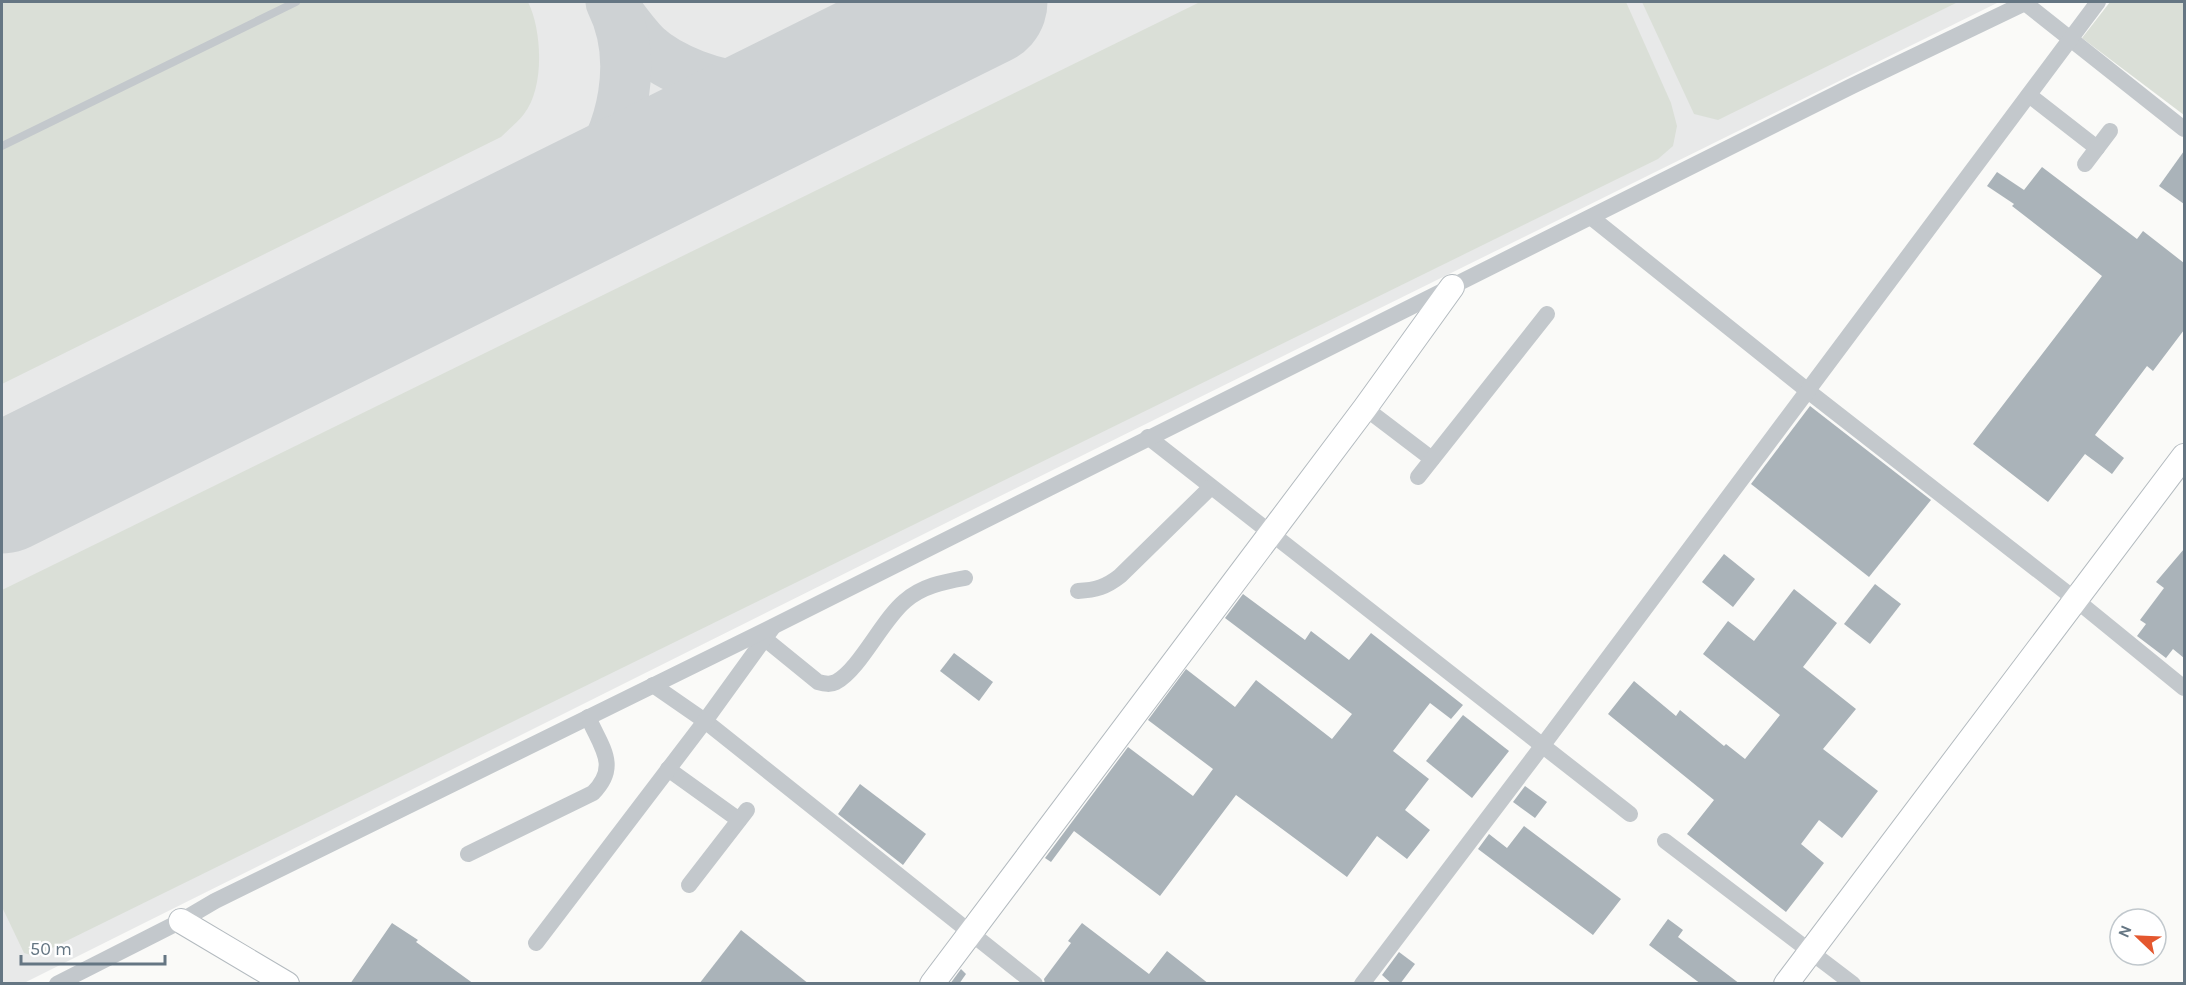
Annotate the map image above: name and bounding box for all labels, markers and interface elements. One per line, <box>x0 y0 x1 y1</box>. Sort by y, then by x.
north arrow <box>2108 907 2168 967</box>
text: N <box>2114 922 2136 940</box>
scale bar <box>21 928 165 966</box>
text: 50 m <box>30 938 72 960</box>

